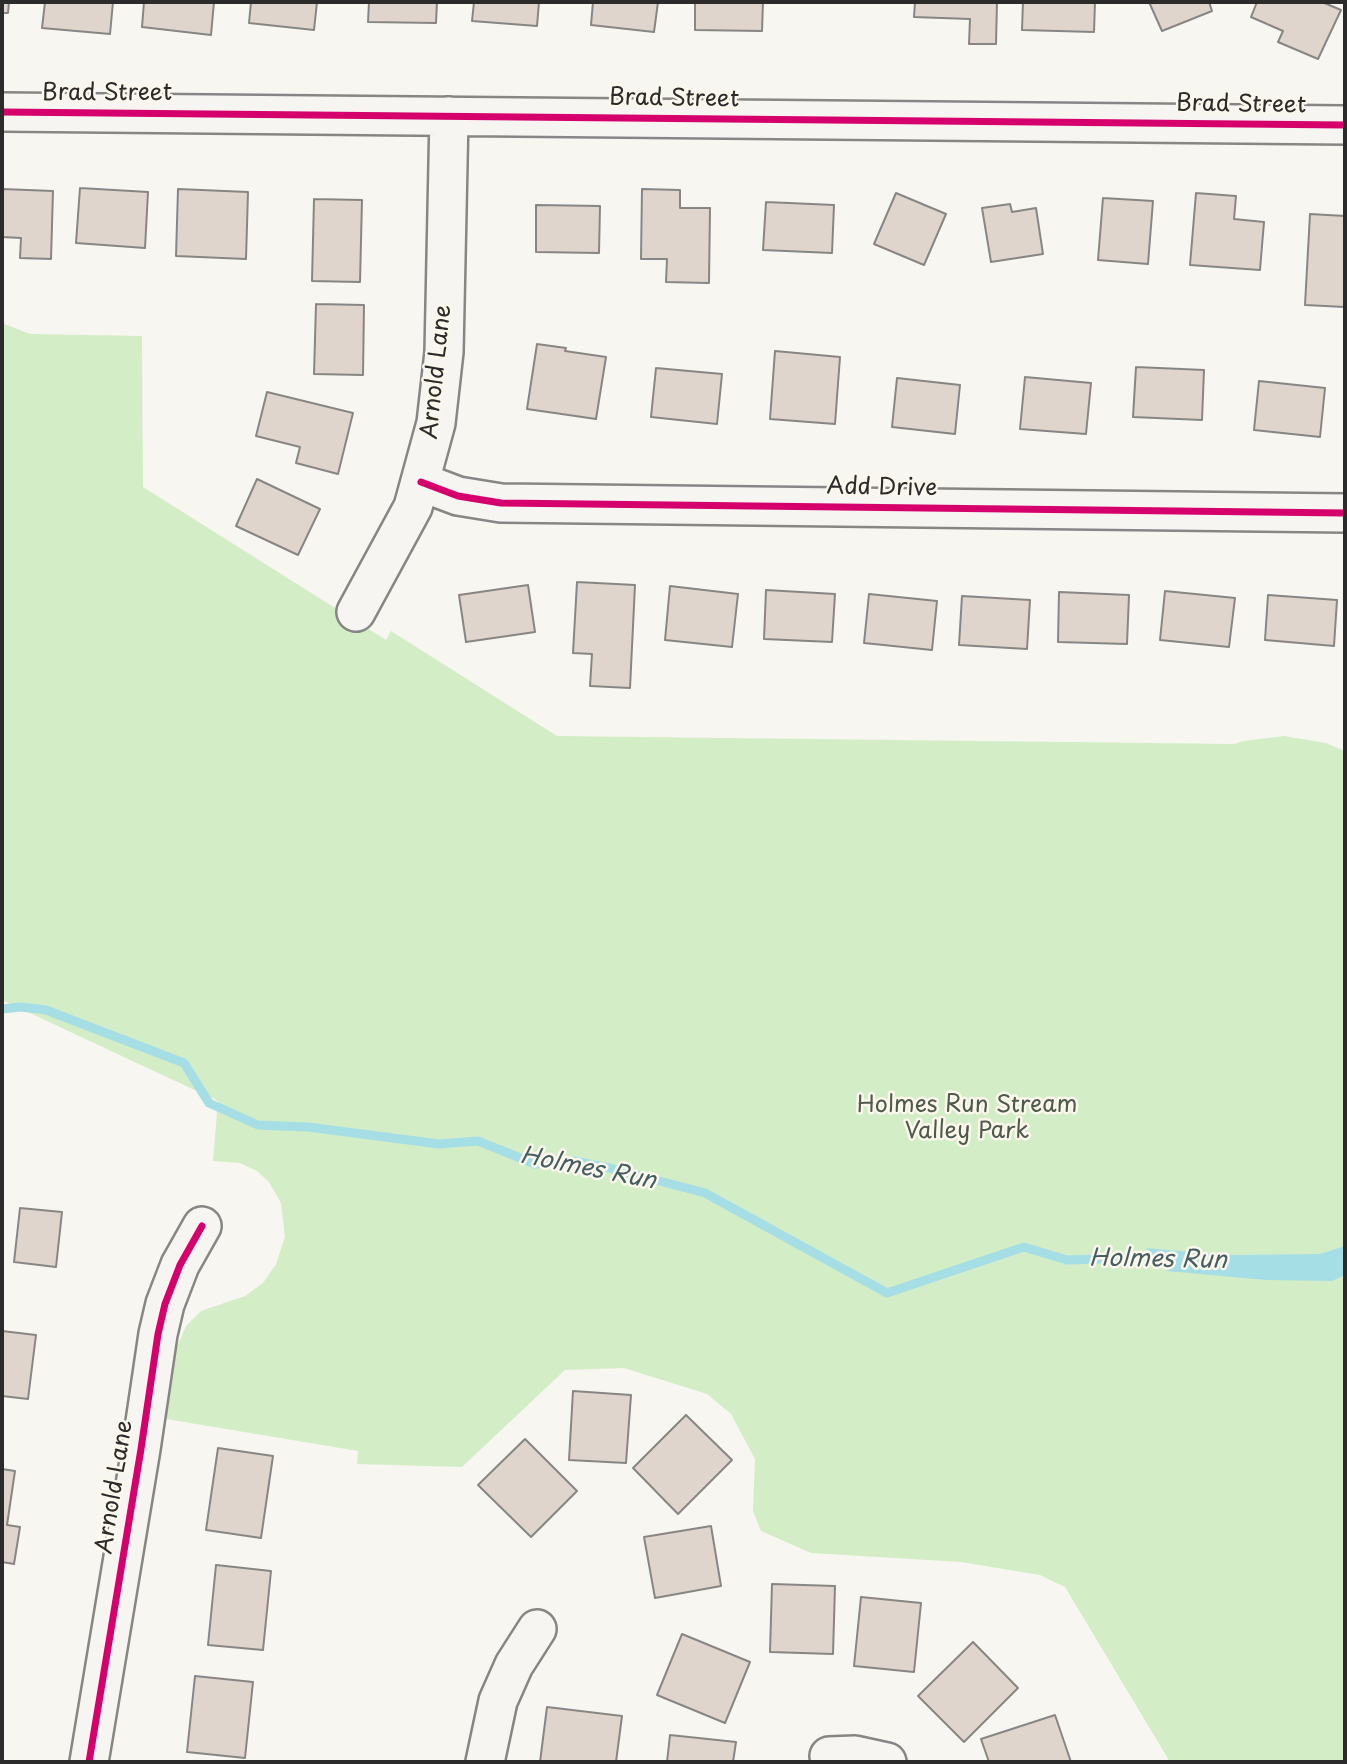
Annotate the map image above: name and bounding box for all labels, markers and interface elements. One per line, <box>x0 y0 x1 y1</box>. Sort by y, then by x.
street label: Brad Street <box>42 80 172 108</box>
street label: Brad Street <box>609 84 739 114</box>
street label: Brad Street <box>1176 90 1306 120</box>
street label: Arnold Lane <box>416 303 458 441</box>
street label: Add Drive <box>826 473 938 503</box>
park label: Holmes Run Stream Valley Park <box>857 1092 1077 1146</box>
water label: Holmes Run <box>518 1142 658 1196</box>
water label: Holmes Run <box>1089 1244 1227 1276</box>
street label: Arnold Lane <box>91 1418 139 1556</box>

